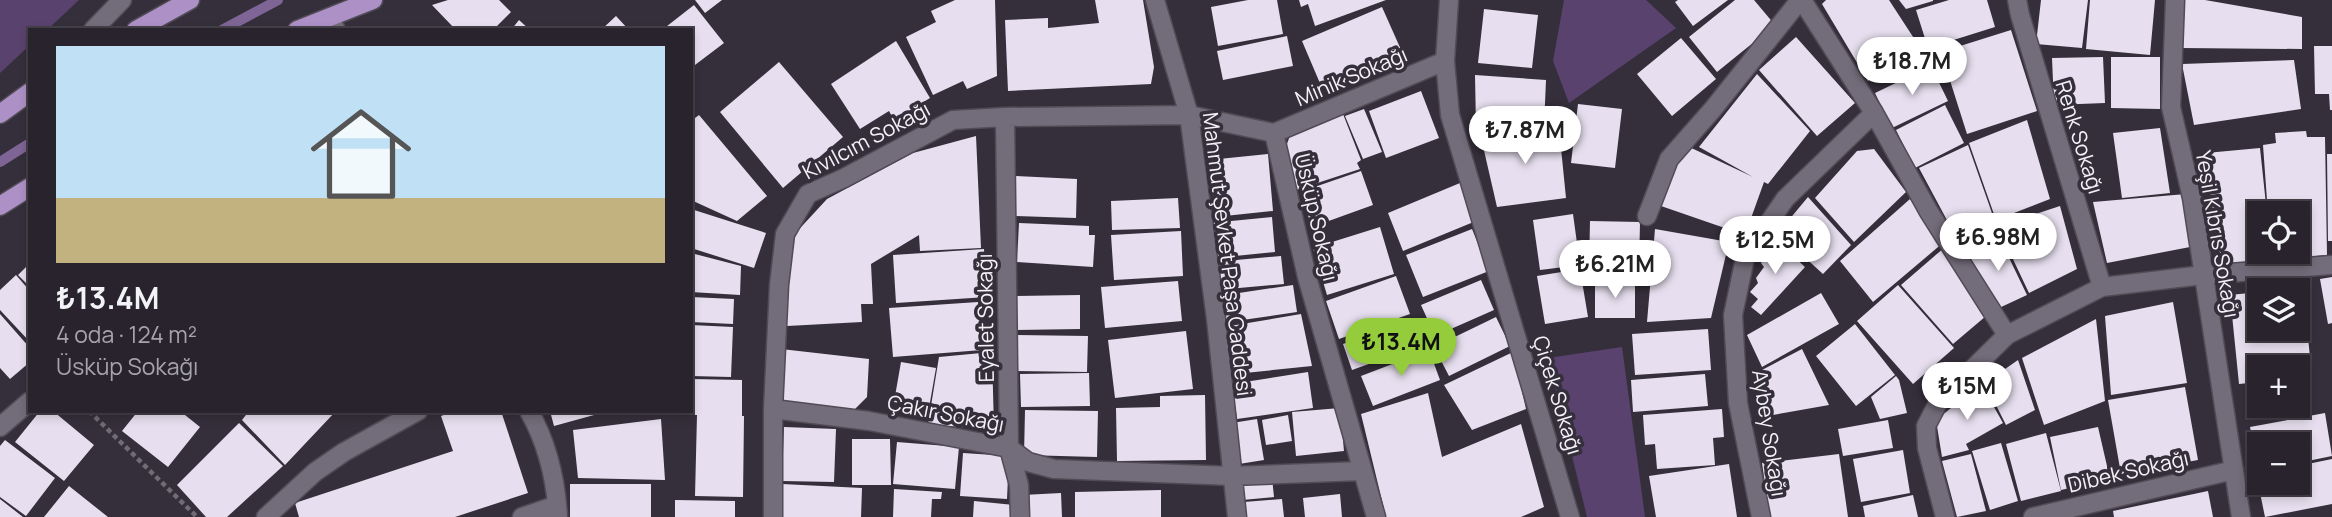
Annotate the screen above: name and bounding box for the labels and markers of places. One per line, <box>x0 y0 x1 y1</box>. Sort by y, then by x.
pin: ₺18.7M <box>1855 38 1969 97</box>
pin: ₺7.87M <box>1468 106 1582 166</box>
pin: ₺6.98M <box>1941 214 2055 273</box>
pin: ₺12.5M <box>1718 216 1832 276</box>
pin: ₺6.21M <box>1558 240 1672 300</box>
pin: ₺13.4M <box>1344 318 1458 378</box>
pin: ₺15M <box>1926 362 2008 422</box>

